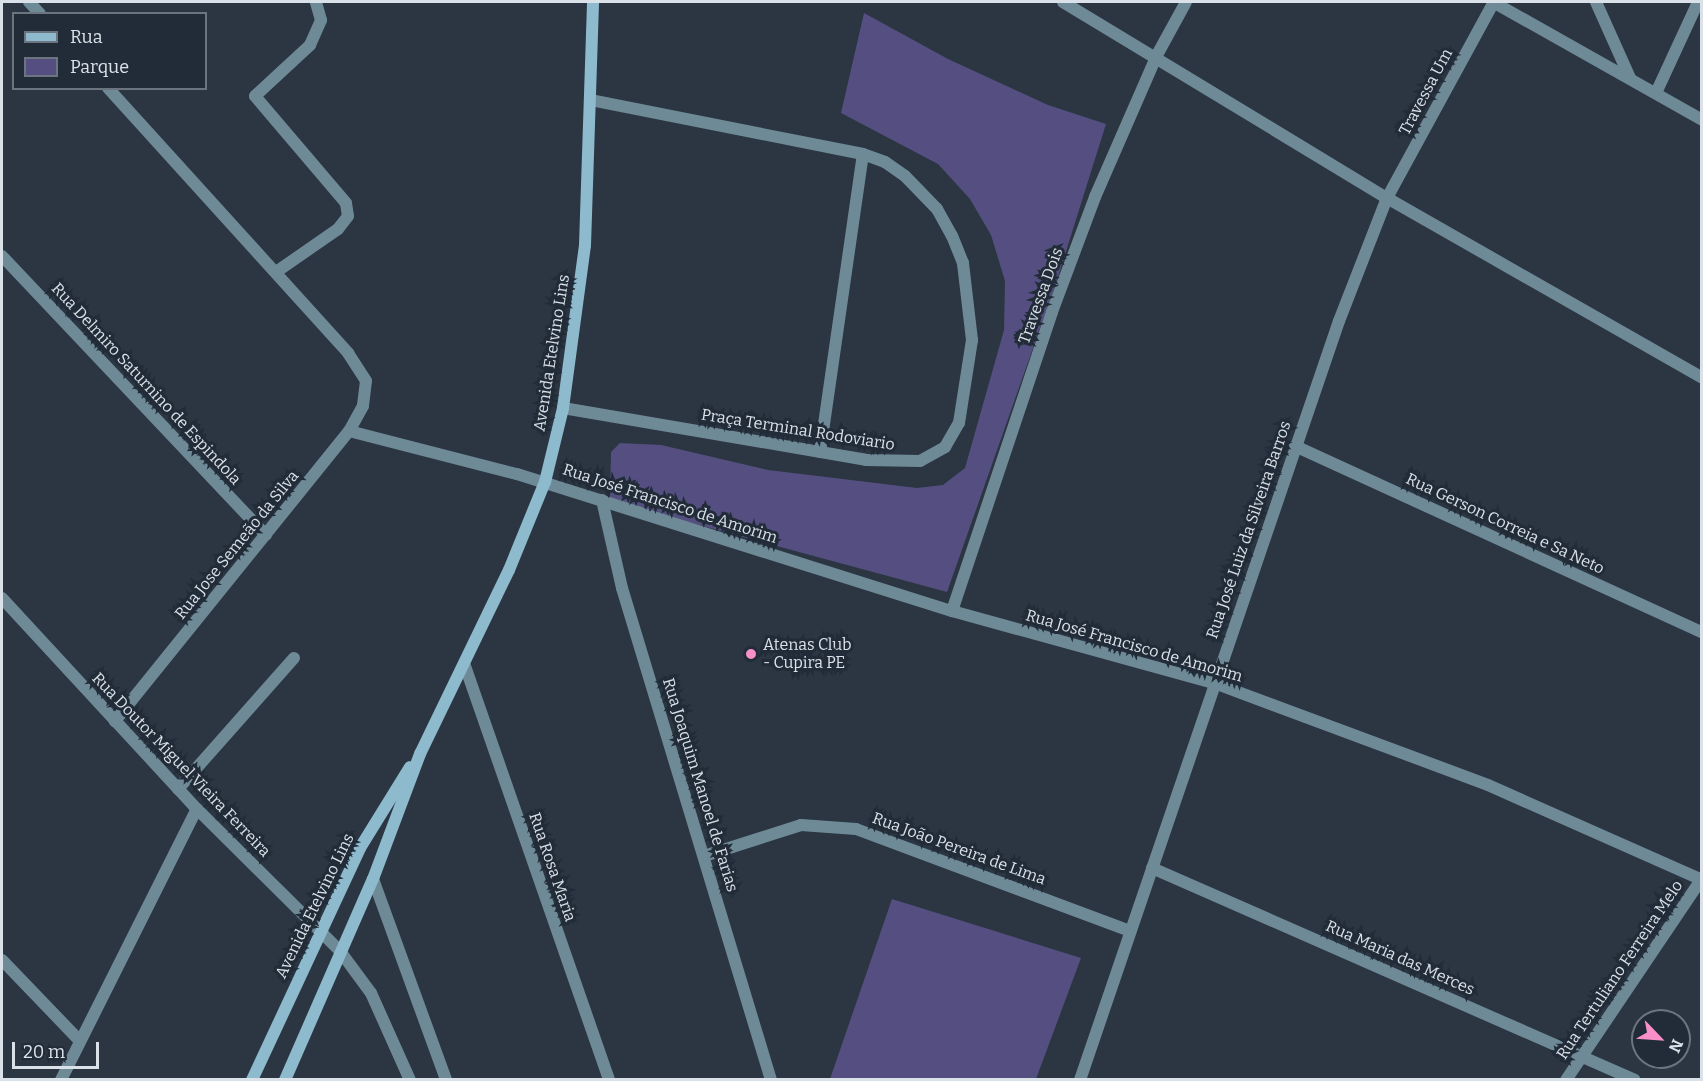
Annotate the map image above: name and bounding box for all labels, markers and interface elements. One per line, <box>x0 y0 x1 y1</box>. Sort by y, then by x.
legend <box>12 12 207 90</box>
text: Rua <box>70 26 103 48</box>
street label: Travessa Um <box>1395 45 1457 139</box>
text: Parque <box>70 56 129 78</box>
street label: Travessa Dois <box>1015 245 1067 347</box>
street label: Avenida Etelvino Lins <box>530 273 574 433</box>
street label: Rua Delmiro Saturnino de Espindola <box>47 279 245 489</box>
street label: Praça Terminal Rodoviario <box>700 405 896 455</box>
street label: Rua José Luiz da Silveira Barros <box>1203 419 1295 641</box>
street label: Rua José Francisco de Amorim <box>560 460 780 548</box>
street label: Rua Jose Semeão da Silva <box>171 467 303 623</box>
street label: Rua Gerson Correia e Sa Neto <box>1403 470 1607 578</box>
street label: Rua José Francisco de Amorim <box>1023 606 1245 686</box>
place label: Atenas Club - Cupira PE <box>763 635 852 673</box>
marker: Atenas Club - Cupira PE <box>744 647 758 661</box>
street label: Rua Doutor Miguel Vieira Ferreira <box>88 669 274 861</box>
street label: Rua Joaquim Manoel de Farias <box>658 676 742 894</box>
street label: Rua João Pereira de Lima <box>870 809 1048 889</box>
street label: Rua Rosa Maria <box>524 810 580 924</box>
street label: Avenida Etelvino Lins <box>272 830 358 982</box>
street label: Rua Tertuliano Ferreira Melo <box>1553 877 1687 1063</box>
street label: Rua Maria das Merces <box>1323 917 1477 999</box>
north arrow <box>1631 1009 1691 1069</box>
scale bar <box>15 1030 102 1068</box>
text: N <box>1665 1036 1687 1056</box>
text: 20 m <box>23 1041 65 1063</box>

